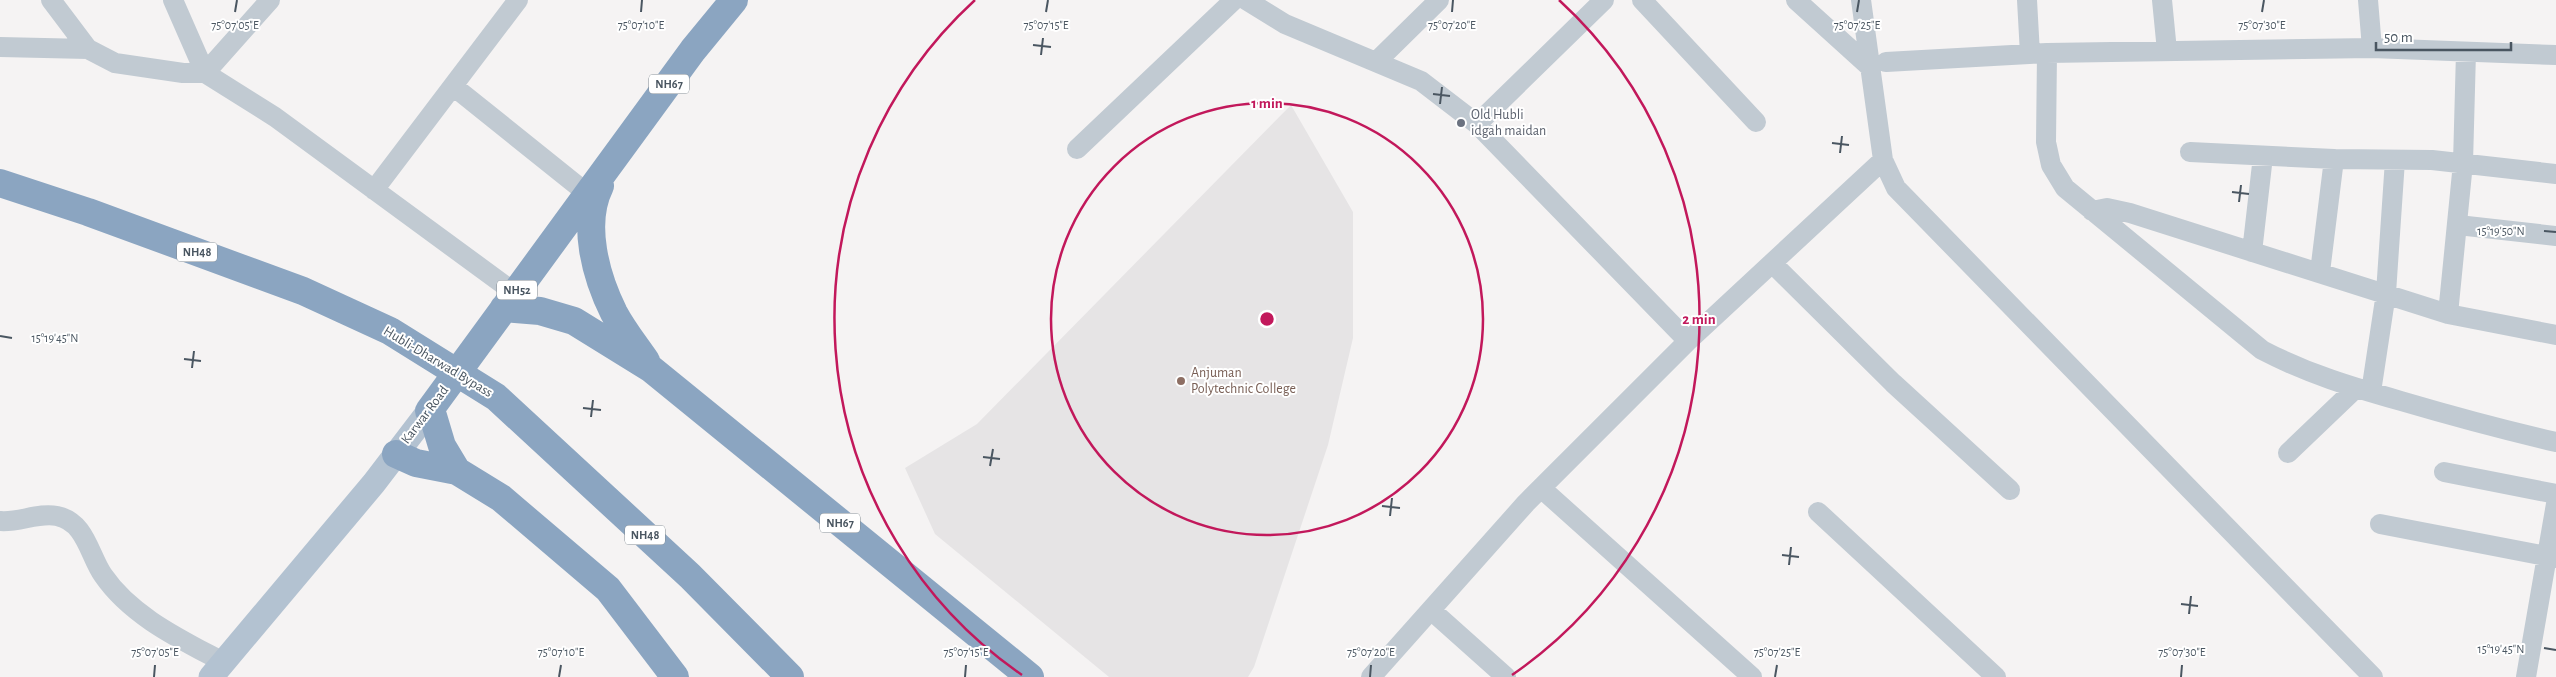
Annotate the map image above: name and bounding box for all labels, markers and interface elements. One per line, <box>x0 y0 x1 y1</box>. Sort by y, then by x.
text: 75°07'05"E <box>211 19 259 31</box>
text: 75°07'10"E <box>618 19 664 31</box>
text: 75°07'15"E <box>1023 19 1069 31</box>
text: 75°07'20"E <box>1428 19 1476 31</box>
text: 75°07'25"E <box>1834 19 1880 31</box>
text: 75°07'30"E <box>2238 19 2286 31</box>
scale bar <box>2376 20 2511 52</box>
text: 50 m <box>2384 30 2413 45</box>
road number: NH67 <box>649 74 689 94</box>
text: 1 min <box>1251 96 1283 111</box>
place label: Old Hubli idgah maidan <box>1471 108 1546 138</box>
marker: Old Hubli idgah maidan <box>1455 117 1467 129</box>
text: 15°19'50"N <box>2477 225 2525 237</box>
road number: NH48 <box>177 242 217 262</box>
road number: NH52 <box>497 280 537 300</box>
centre of rings <box>1258 310 1276 328</box>
text: 2 min <box>1682 312 1716 327</box>
street label: Hubli-Dharwad Bypass <box>381 324 495 400</box>
text: 15°19'45"N <box>32 332 78 344</box>
place label: Anjuman Polytechnic College <box>1191 366 1296 396</box>
marker: Anjuman Polytechnic College <box>1175 375 1187 387</box>
street label: Karwar Road <box>399 383 451 447</box>
road number: NH67 <box>820 514 860 532</box>
road number: NH48 <box>625 526 665 544</box>
text: 15°19'45"N <box>2478 643 2524 655</box>
text: 75°07'05"E <box>131 646 179 658</box>
text: 75°07'10"E <box>538 646 584 658</box>
text: 75°07'15"E <box>943 646 989 658</box>
text: 75°07'20"E <box>1347 646 1395 658</box>
text: 75°07'25"E <box>1754 646 1800 658</box>
text: 75°07'30"E <box>2158 646 2206 658</box>

